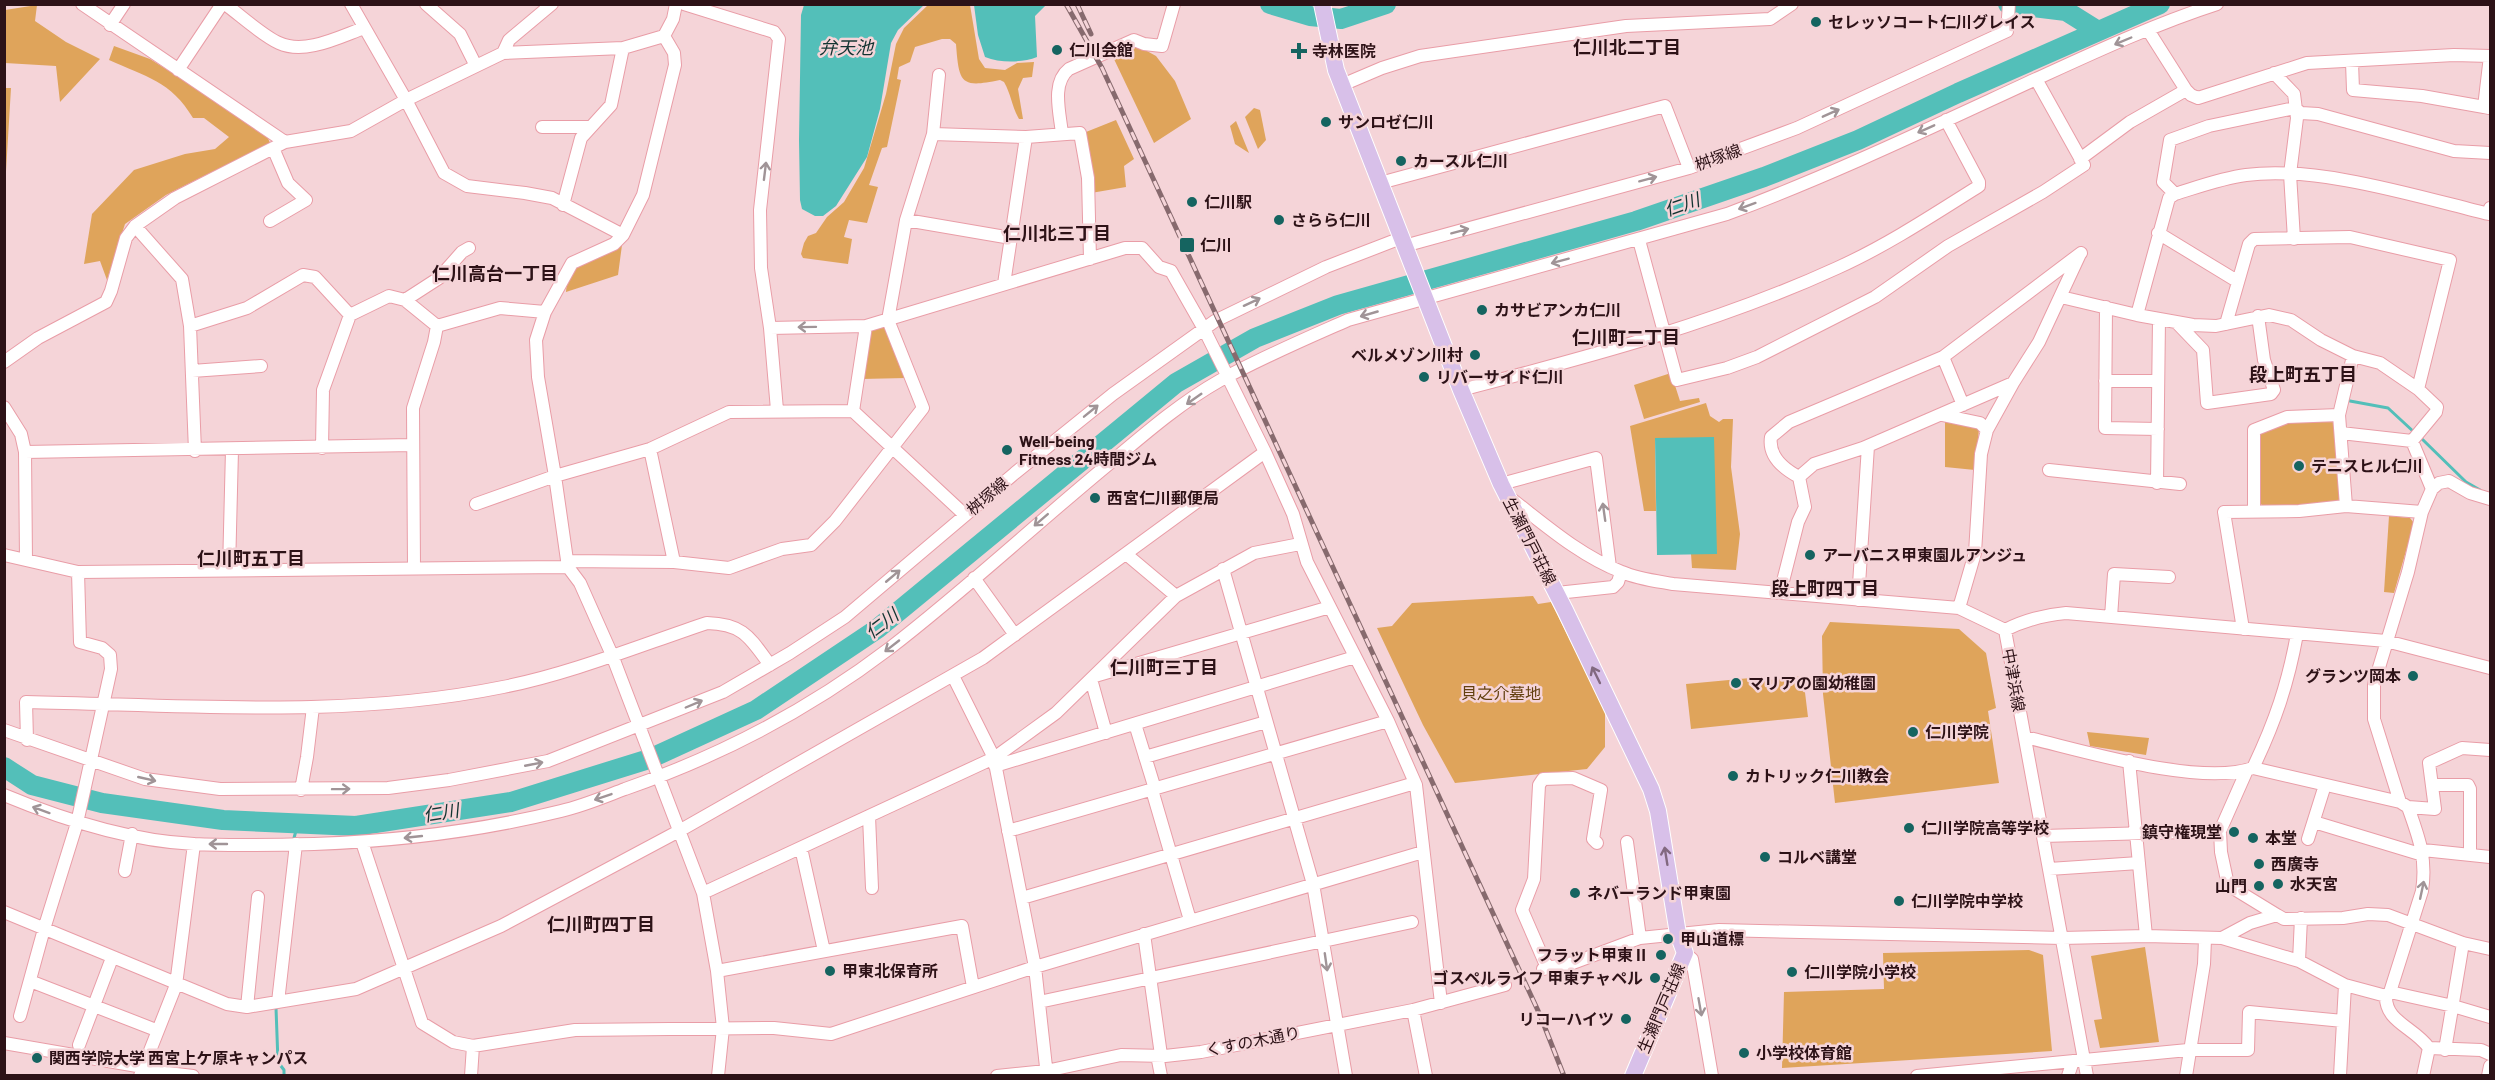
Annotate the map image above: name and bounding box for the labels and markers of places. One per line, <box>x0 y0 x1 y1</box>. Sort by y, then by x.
place label: セレッソコート仁川グレイス <box>1828 12 2036 31</box>
marker: セレッソコート仁川グレイス <box>1809 15 1823 29</box>
place label: 仁川会館 <box>1069 40 1133 59</box>
place label: 寺林医院 <box>1312 41 1376 60</box>
marker: 寺林医院 <box>1290 42 1308 60</box>
marker: 仁川会館 <box>1050 43 1064 57</box>
place label: サンロゼ仁川 <box>1338 112 1434 131</box>
marker: サンロゼ仁川 <box>1319 115 1333 129</box>
place label: カースル仁川 <box>1413 151 1508 170</box>
marker: カースル仁川 <box>1394 154 1408 168</box>
place label: 仁川駅 <box>1204 192 1252 211</box>
marker: 仁川駅 <box>1185 195 1199 209</box>
place label: さらら仁川 <box>1291 210 1371 229</box>
marker: さらら仁川 <box>1272 213 1286 227</box>
place label: 仁川 <box>1200 235 1232 254</box>
marker: 仁川 <box>1178 236 1196 254</box>
place label: カサビアンカ仁川 <box>1494 300 1621 319</box>
marker: カサビアンカ仁川 <box>1475 303 1489 317</box>
place label: ベルメゾン川村 <box>1351 345 1463 364</box>
marker: ベルメゾン川村 <box>1468 348 1482 362</box>
place label: リバーサイド仁川 <box>1436 367 1564 386</box>
marker: リバーサイド仁川 <box>1417 370 1431 384</box>
place label: Well-being Fitness 24時間ジム <box>1019 431 1157 468</box>
marker: Well-being Fitness 24時間ジム <box>1000 443 1014 457</box>
place label: テニスヒル仁川 <box>2311 456 2423 475</box>
marker: テニスヒル仁川 <box>2292 459 2306 473</box>
place label: 西宮仁川郵便局 <box>1107 488 1219 507</box>
marker: 西宮仁川郵便局 <box>1088 491 1102 505</box>
place label: アーバニス甲東園ルアンジュ <box>1822 545 2027 564</box>
marker: アーバニス甲東園ルアンジュ <box>1803 548 1817 562</box>
place label: グランツ岡本 <box>2305 666 2401 685</box>
marker: グランツ岡本 <box>2406 669 2420 683</box>
place label: マリアの園幼稚園 <box>1748 673 1876 692</box>
marker: マリアの園幼稚園 <box>1729 676 1743 690</box>
place label: 仁川学院 <box>1925 722 1989 741</box>
marker: 仁川学院 <box>1906 725 1920 739</box>
place label: カトリック仁川教会 <box>1745 766 1889 785</box>
marker: カトリック仁川教会 <box>1726 769 1740 783</box>
place label: 仁川学院高等学校 <box>1921 818 2049 837</box>
marker: 仁川学院高等学校 <box>1902 821 1916 835</box>
place label: 鎮守権現堂 <box>2142 822 2222 841</box>
marker: 鎮守権現堂 <box>2227 825 2241 839</box>
place label: 本堂 <box>2265 828 2297 847</box>
marker: 本堂 <box>2246 831 2260 845</box>
place label: コルベ講堂 <box>1777 847 1857 866</box>
marker: コルベ講堂 <box>1758 850 1772 864</box>
place label: 西廣寺 <box>2271 854 2319 873</box>
marker: 西廣寺 <box>2252 857 2266 871</box>
place label: 水天宮 <box>2290 874 2338 893</box>
place label: 山門 <box>2215 876 2247 895</box>
marker: 水天宮 <box>2271 877 2285 891</box>
marker: 山門 <box>2252 879 2266 893</box>
place label: ネバーランド甲東園 <box>1587 883 1731 902</box>
marker: ネバーランド甲東園 <box>1568 886 1582 900</box>
place label: 仁川学院中学校 <box>1911 891 2023 910</box>
marker: 仁川学院中学校 <box>1892 894 1906 908</box>
place label: 甲山道標 <box>1680 929 1744 948</box>
marker: 甲山道標 <box>1661 932 1675 946</box>
place label: フラット甲東Ⅱ <box>1537 945 1649 964</box>
marker: フラット甲東Ⅱ <box>1654 948 1668 962</box>
place label: 甲東北保育所 <box>842 961 938 980</box>
place label: 仁川学院小学校 <box>1804 962 1916 981</box>
marker: 甲東北保育所 <box>823 964 837 978</box>
marker: 仁川学院小学校 <box>1785 965 1799 979</box>
place label: ゴスペルライフ 甲東チャペル <box>1433 968 1643 987</box>
marker: ゴスペルライフ 甲東チャペル <box>1648 971 1662 985</box>
place label: リコーハイツ <box>1519 1009 1614 1028</box>
marker: リコーハイツ <box>1619 1012 1633 1026</box>
place label: 小学校体育館 <box>1756 1043 1852 1062</box>
marker: 小学校体育館 <box>1737 1046 1751 1060</box>
place label: 関西学院大学 西宮上ケ原キャンパス <box>49 1048 308 1067</box>
marker: 関西学院大学 西宮上ケ原キャンパス <box>30 1051 44 1065</box>

